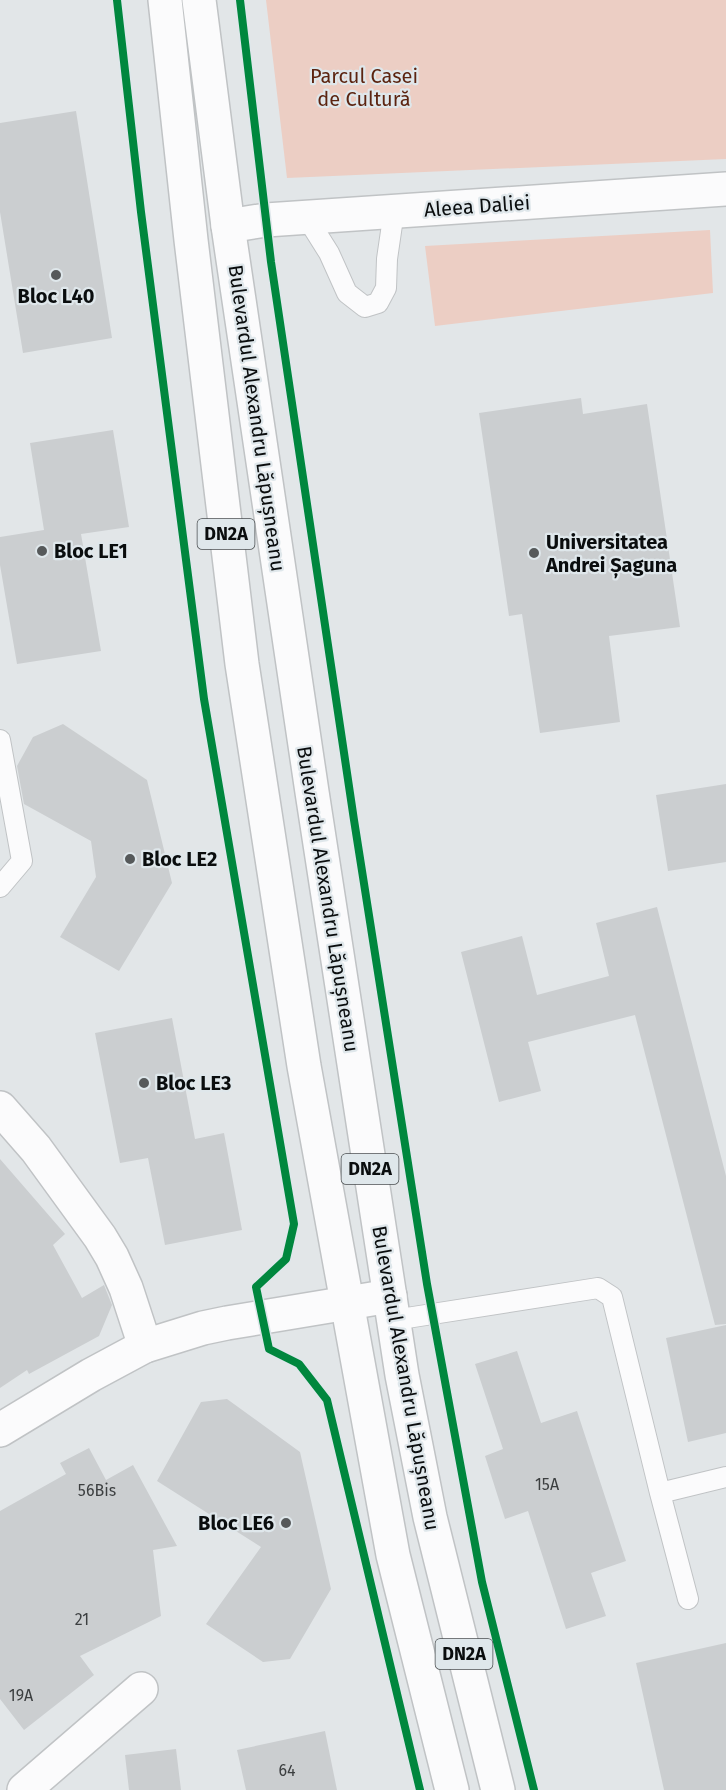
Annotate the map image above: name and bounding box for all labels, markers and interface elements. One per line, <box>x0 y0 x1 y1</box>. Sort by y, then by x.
park label: Parcul Casei de Cultură <box>310 64 418 111</box>
street label: Aleea Daliei <box>423 190 531 222</box>
street label: Bulevardul Alexandru Lăpușneanu <box>223 263 290 573</box>
marker: Bloc L40 <box>49 268 63 282</box>
place label: Bloc L40 <box>18 284 94 308</box>
road number: DN2A <box>198 519 254 549</box>
place label: Universitatea Andrei Șaguna <box>545 530 677 579</box>
place label: Bloc LE1 <box>54 539 128 563</box>
marker: Bloc LE1 <box>35 544 49 558</box>
marker: Universitatea Andrei Șaguna <box>527 546 541 560</box>
street label: Bulevardul Alexandru Lăpușneanu <box>291 744 364 1054</box>
place label: Bloc LE2 <box>142 847 217 871</box>
marker: Bloc LE2 <box>123 852 137 866</box>
place label: Bloc LE3 <box>156 1071 231 1095</box>
marker: Bloc LE3 <box>137 1076 151 1090</box>
road number: DN2A <box>342 1154 398 1184</box>
street label: Bulevardul Alexandru Lăpușneanu <box>366 1224 445 1533</box>
house number: 15A <box>535 1475 560 1494</box>
house number: 56Bis <box>78 1481 116 1500</box>
place label: Bloc LE6 <box>198 1511 274 1535</box>
marker: Bloc LE6 <box>279 1516 293 1530</box>
house number: 21 <box>75 1610 89 1629</box>
road number: DN2A <box>436 1639 492 1669</box>
house number: 19A <box>9 1686 34 1705</box>
house number: 64 <box>278 1761 296 1780</box>

